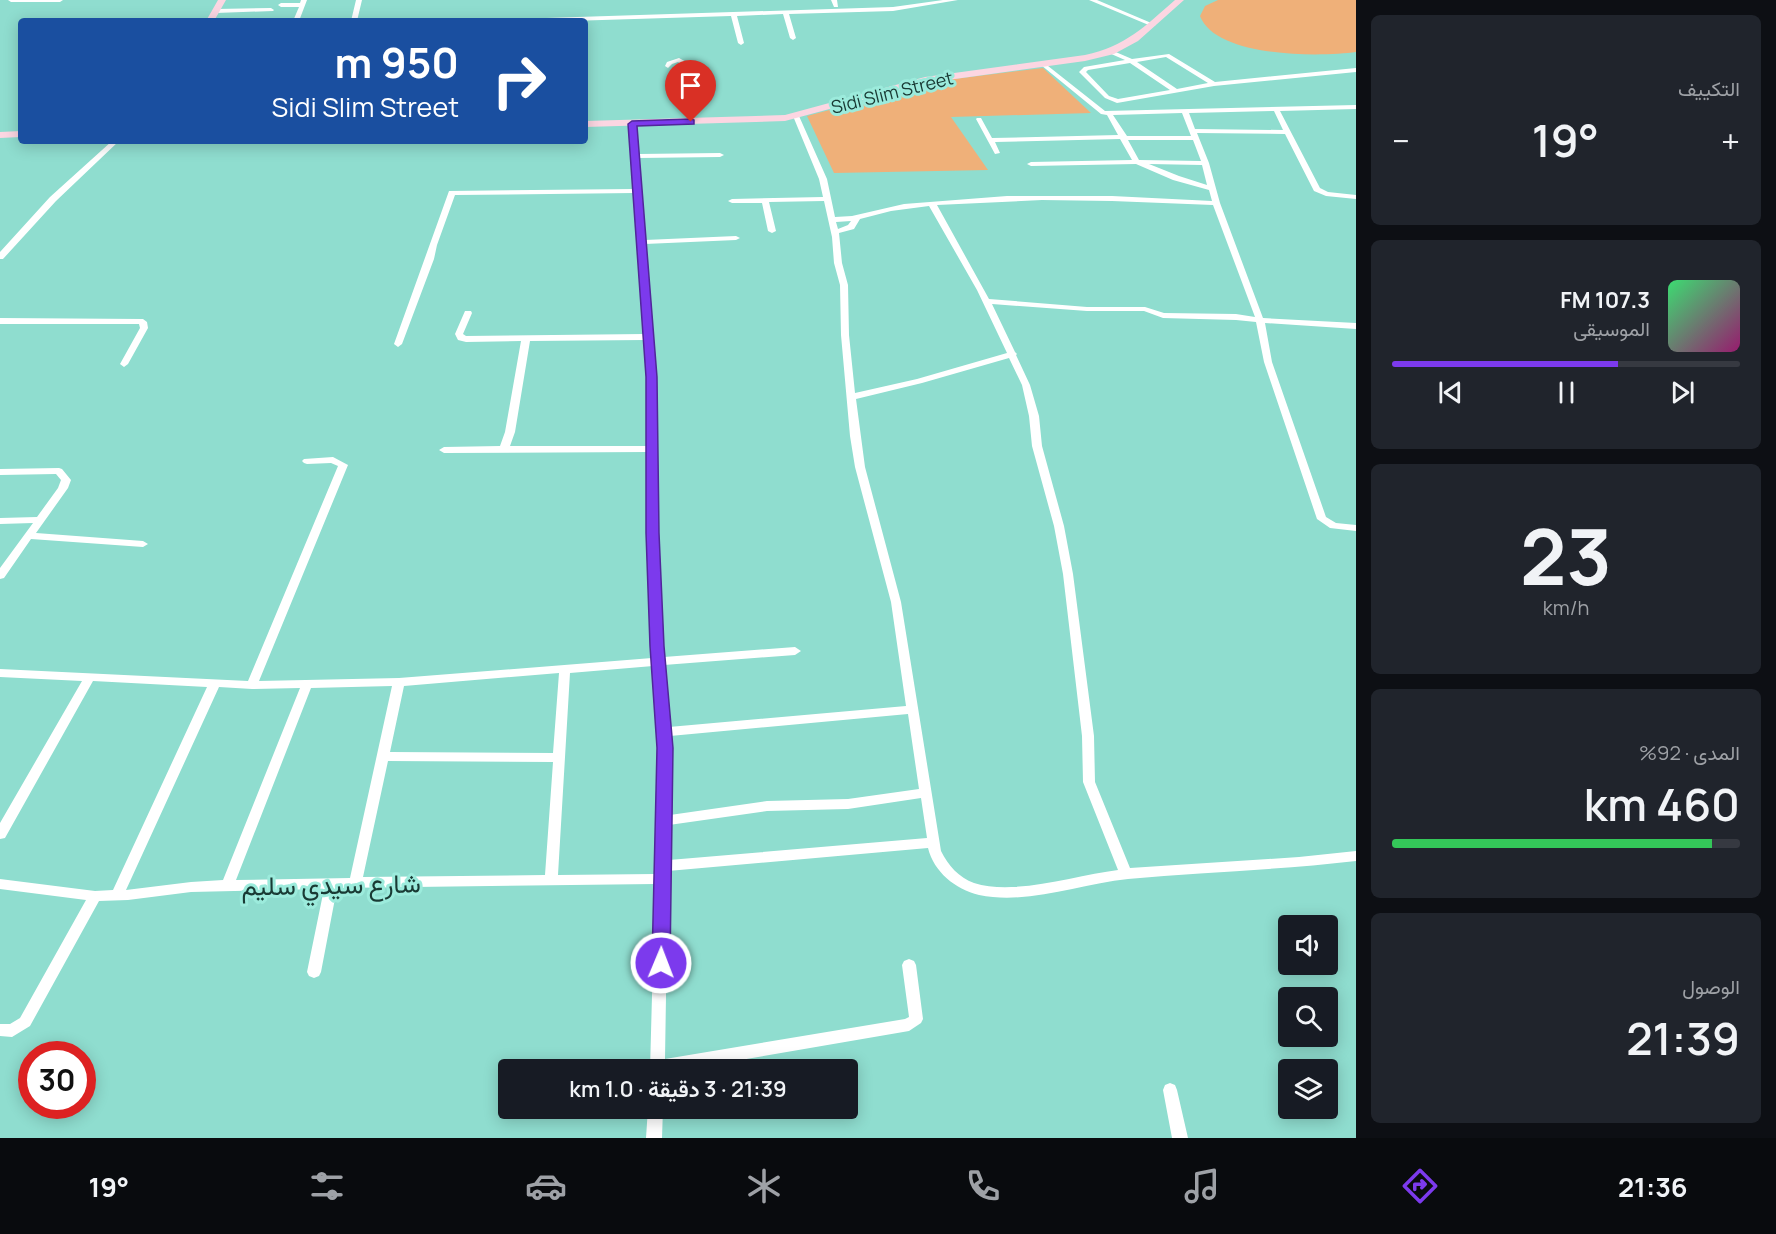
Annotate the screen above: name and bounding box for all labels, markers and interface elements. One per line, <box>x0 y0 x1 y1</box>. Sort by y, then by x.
text: 950 m <box>334 33 459 91</box>
icon: right <box>480 42 558 120</box>
pin <box>665 60 716 122</box>
street label: Sidi Slim Street <box>828 65 956 119</box>
icon: arrive <box>674 69 707 102</box>
text: التكييف <box>1678 75 1740 102</box>
text: Sidi Slim Street <box>271 88 459 125</box>
text: 19° <box>1532 109 1599 171</box>
text: − <box>1392 118 1410 163</box>
text: + <box>1721 118 1740 163</box>
text: 107.3 FM <box>1560 285 1650 315</box>
text: الموسيقى <box>1573 315 1650 342</box>
icon: previous <box>1434 376 1467 409</box>
icon: pause <box>1550 376 1583 409</box>
icon: next <box>1666 376 1699 409</box>
text: 23 <box>1520 502 1612 608</box>
text: km/h <box>1543 594 1589 621</box>
text: المدى · 92% <box>1639 739 1740 766</box>
text: 460 km <box>1584 773 1740 835</box>
street label: شارع سيدي سليم <box>241 864 421 908</box>
map controls <box>1278 915 1338 1119</box>
button: sound <box>1278 915 1338 975</box>
position arrow <box>629 931 693 995</box>
text: الوصول <box>1682 973 1740 1000</box>
button: search <box>1278 987 1338 1047</box>
text: 21:39 <box>1626 1007 1740 1069</box>
speed limit sign: 30 <box>18 1041 96 1119</box>
button: layers <box>1278 1059 1338 1119</box>
text: 21:39 · 3 دقيقة · 1.0 km <box>569 1074 787 1104</box>
icon: filters <box>306 1165 348 1207</box>
icon: car <box>525 1165 567 1207</box>
icon: climate <box>743 1165 785 1207</box>
icon: phone <box>962 1165 1004 1207</box>
icon: music <box>1181 1165 1223 1207</box>
icon: directions <box>1399 1165 1441 1207</box>
text: 19° <box>88 1168 129 1205</box>
text: 21:36 <box>1618 1168 1688 1205</box>

